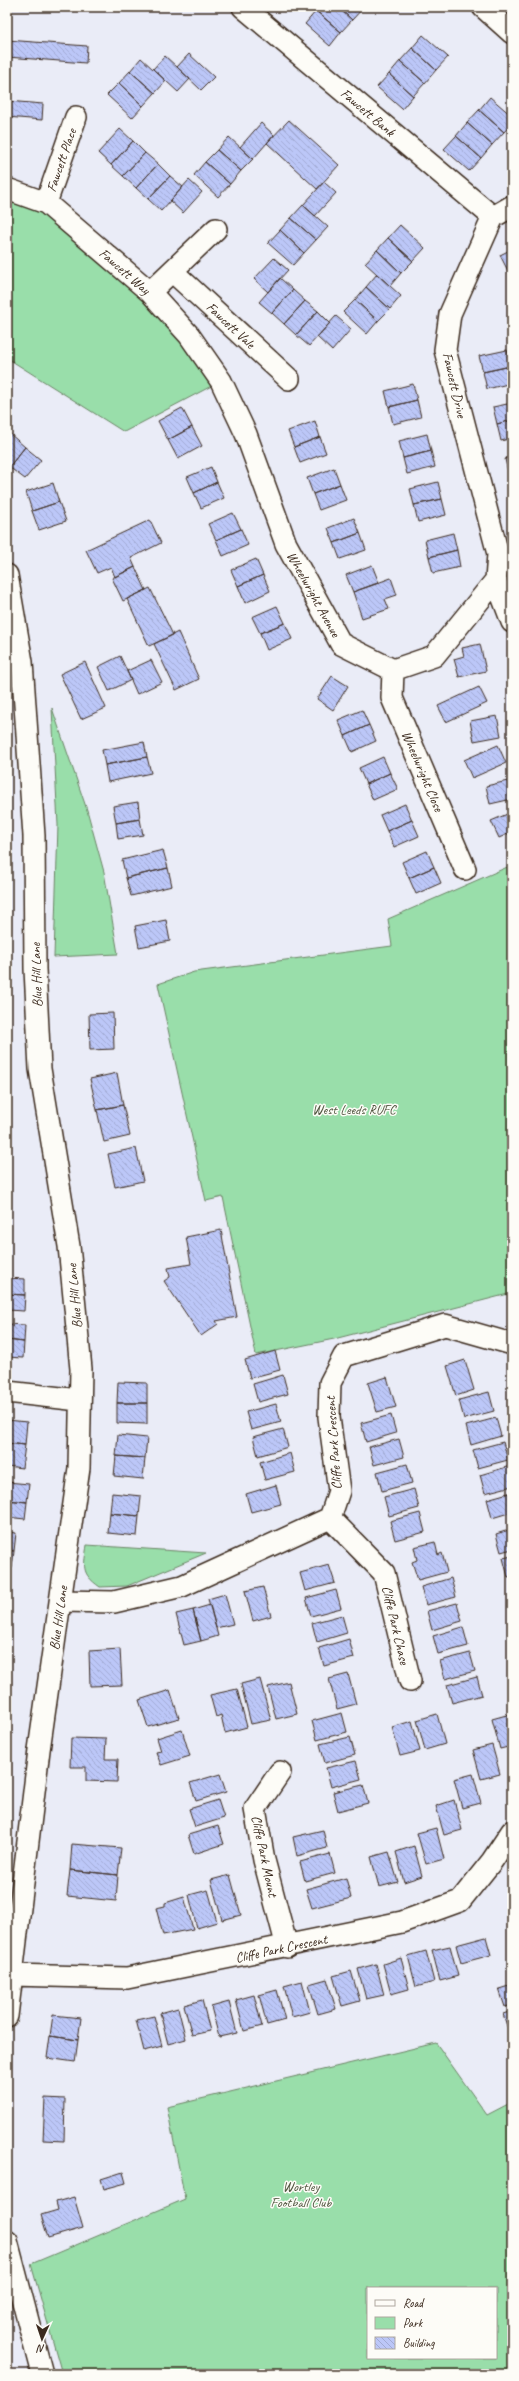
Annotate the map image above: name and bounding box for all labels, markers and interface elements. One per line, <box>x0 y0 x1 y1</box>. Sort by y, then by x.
street label: Fawcett Bank <box>337 85 399 141</box>
street label: Fawcett Place <box>43 125 81 194</box>
street label: Fawcett Way <box>96 245 155 299</box>
street label: Fawcett Vale <box>203 299 260 353</box>
street label: Fawcett Drive <box>439 351 471 421</box>
street label: Wheelwright Avenue <box>283 549 345 641</box>
street label: Wheelwright Close <box>398 728 448 815</box>
street label: Blue Hill Lane <box>27 941 46 1008</box>
park label: West Leeds RUFC <box>312 1101 398 1118</box>
street label: Blue Hill Lane <box>63 1262 86 1329</box>
street label: Cliffe Park Crescent <box>322 1394 345 1490</box>
street label: Blue Hill Lane <box>46 1584 72 1651</box>
street label: Cliffe Park Chase <box>378 1584 413 1668</box>
street label: Cliffe Park Mount <box>248 1814 282 1900</box>
street label: Cliffe Park Crescent <box>234 1930 330 1967</box>
park label: Wortley Football Club <box>271 2178 332 2211</box>
legend <box>367 2287 497 2359</box>
text: Road <box>403 2295 425 2311</box>
text: Park <box>403 2315 424 2331</box>
north arrow <box>22 2319 62 2359</box>
text: Building <box>403 2335 435 2351</box>
text: N <box>36 2342 45 2356</box>

